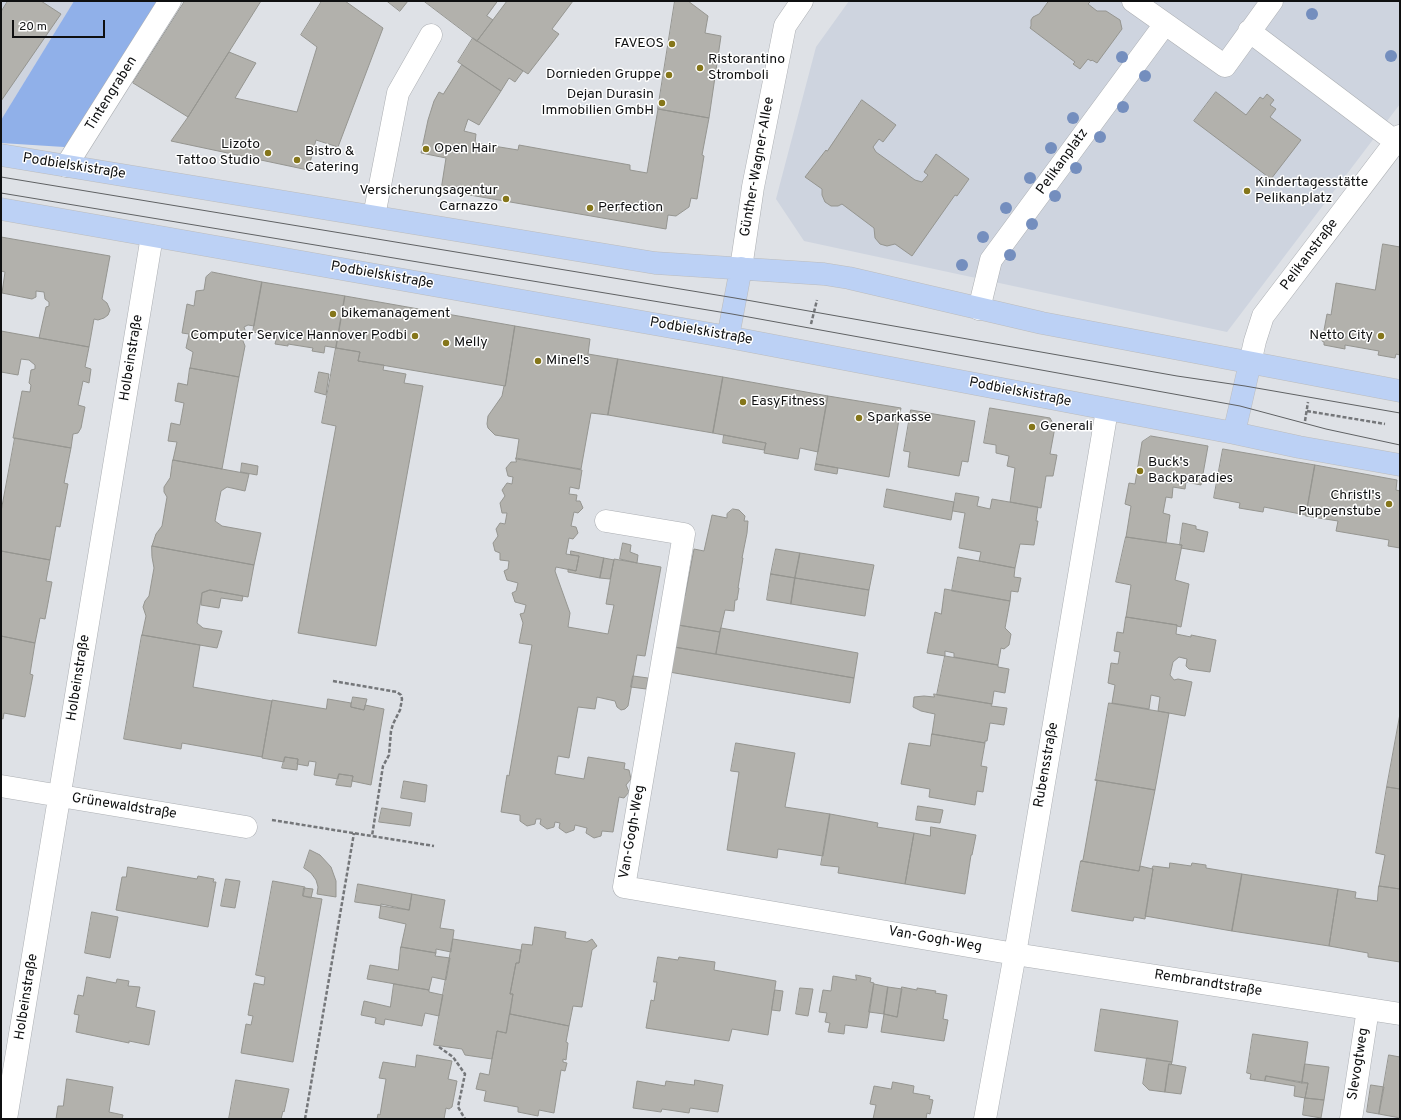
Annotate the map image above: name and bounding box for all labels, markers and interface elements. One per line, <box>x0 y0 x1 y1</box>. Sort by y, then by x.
scale bar <box>14 12 107 38</box>
text: 20 m <box>19 19 47 35</box>
place label: FAVEOS <box>614 36 664 52</box>
marker: FAVEOS <box>667 39 677 49</box>
place label: Ristorantino Stromboli <box>708 52 785 84</box>
street label: Tintengraben <box>82 54 142 134</box>
marker: Ristorantino Stromboli <box>695 63 705 73</box>
place label: Dornieden Gruppe <box>546 67 661 83</box>
marker: Dornieden Gruppe <box>664 70 674 80</box>
place label: Dejan Durasin Immobilien GmbH <box>541 87 654 120</box>
street label: Günther-Wagner-Allee <box>737 96 779 238</box>
marker: Dejan Durasin Immobilien GmbH <box>657 98 667 108</box>
street label: Pelikanplatz <box>1033 126 1093 198</box>
place label: Lizoto Tattoo Studio <box>176 137 260 170</box>
place label: Open Hair <box>434 141 497 157</box>
place label: Bistro & Catering <box>305 144 359 176</box>
marker: Open Hair <box>421 144 431 154</box>
marker: Lizoto Tattoo Studio <box>263 148 273 158</box>
street label: Podbielskistraße <box>21 151 127 183</box>
marker: Bistro & Catering <box>292 155 302 165</box>
place label: Kindertagesstätte Pelikanplatz <box>1255 175 1368 208</box>
place label: Versicherungsagentur Carnazzo <box>360 183 498 216</box>
marker: Kindertagesstätte Pelikanplatz <box>1242 186 1252 196</box>
marker: Versicherungsagentur Carnazzo <box>501 194 511 204</box>
place label: Perfection <box>598 200 663 216</box>
marker: Perfection <box>585 203 595 213</box>
street label: Pelikanstraße <box>1278 216 1342 294</box>
street label: Podbielskistraße <box>329 259 435 293</box>
place label: bikemanagement <box>341 306 450 322</box>
marker: bikemanagement <box>328 309 338 319</box>
street label: Holbeinstraße <box>117 314 147 402</box>
street label: Podbielskistraße <box>648 315 754 349</box>
place label: Computer Service Hannover Podbi <box>190 328 407 344</box>
place label: Netto City <box>1309 328 1373 344</box>
marker: Computer Service Hannover Podbi <box>410 331 420 341</box>
marker: Netto City <box>1376 331 1386 341</box>
place label: Melly <box>454 335 488 351</box>
marker: Melly <box>441 338 451 348</box>
place label: Minel's <box>546 353 590 369</box>
marker: Minel's <box>533 356 543 366</box>
street label: Podbielskistraße <box>967 375 1073 411</box>
place label: EasyFitness <box>751 394 825 410</box>
marker: EasyFitness <box>738 397 748 407</box>
place label: Sparkasse <box>867 410 931 426</box>
marker: Sparkasse <box>854 413 864 423</box>
place label: Generali <box>1040 419 1093 435</box>
marker: Generali <box>1027 422 1037 432</box>
place label: Buck's Backparadies <box>1148 455 1233 488</box>
marker: Buck's Backparadies <box>1135 466 1145 476</box>
place label: Christl's Puppenstube <box>1298 488 1381 520</box>
marker: Christl's Puppenstube <box>1384 499 1394 509</box>
street label: Holbeinstraße <box>64 634 94 722</box>
street label: Rubensstraße <box>1031 721 1063 809</box>
street label: Van-Gogh-Weg <box>616 784 650 880</box>
street label: Grünewaldstraße <box>70 790 178 824</box>
street label: Van-Gogh-Weg <box>887 923 983 957</box>
street label: Holbeinstraße <box>12 953 42 1041</box>
street label: Rembrandtstraße <box>1153 967 1263 1001</box>
street label: Slevogtweg <box>1345 1027 1373 1101</box>

